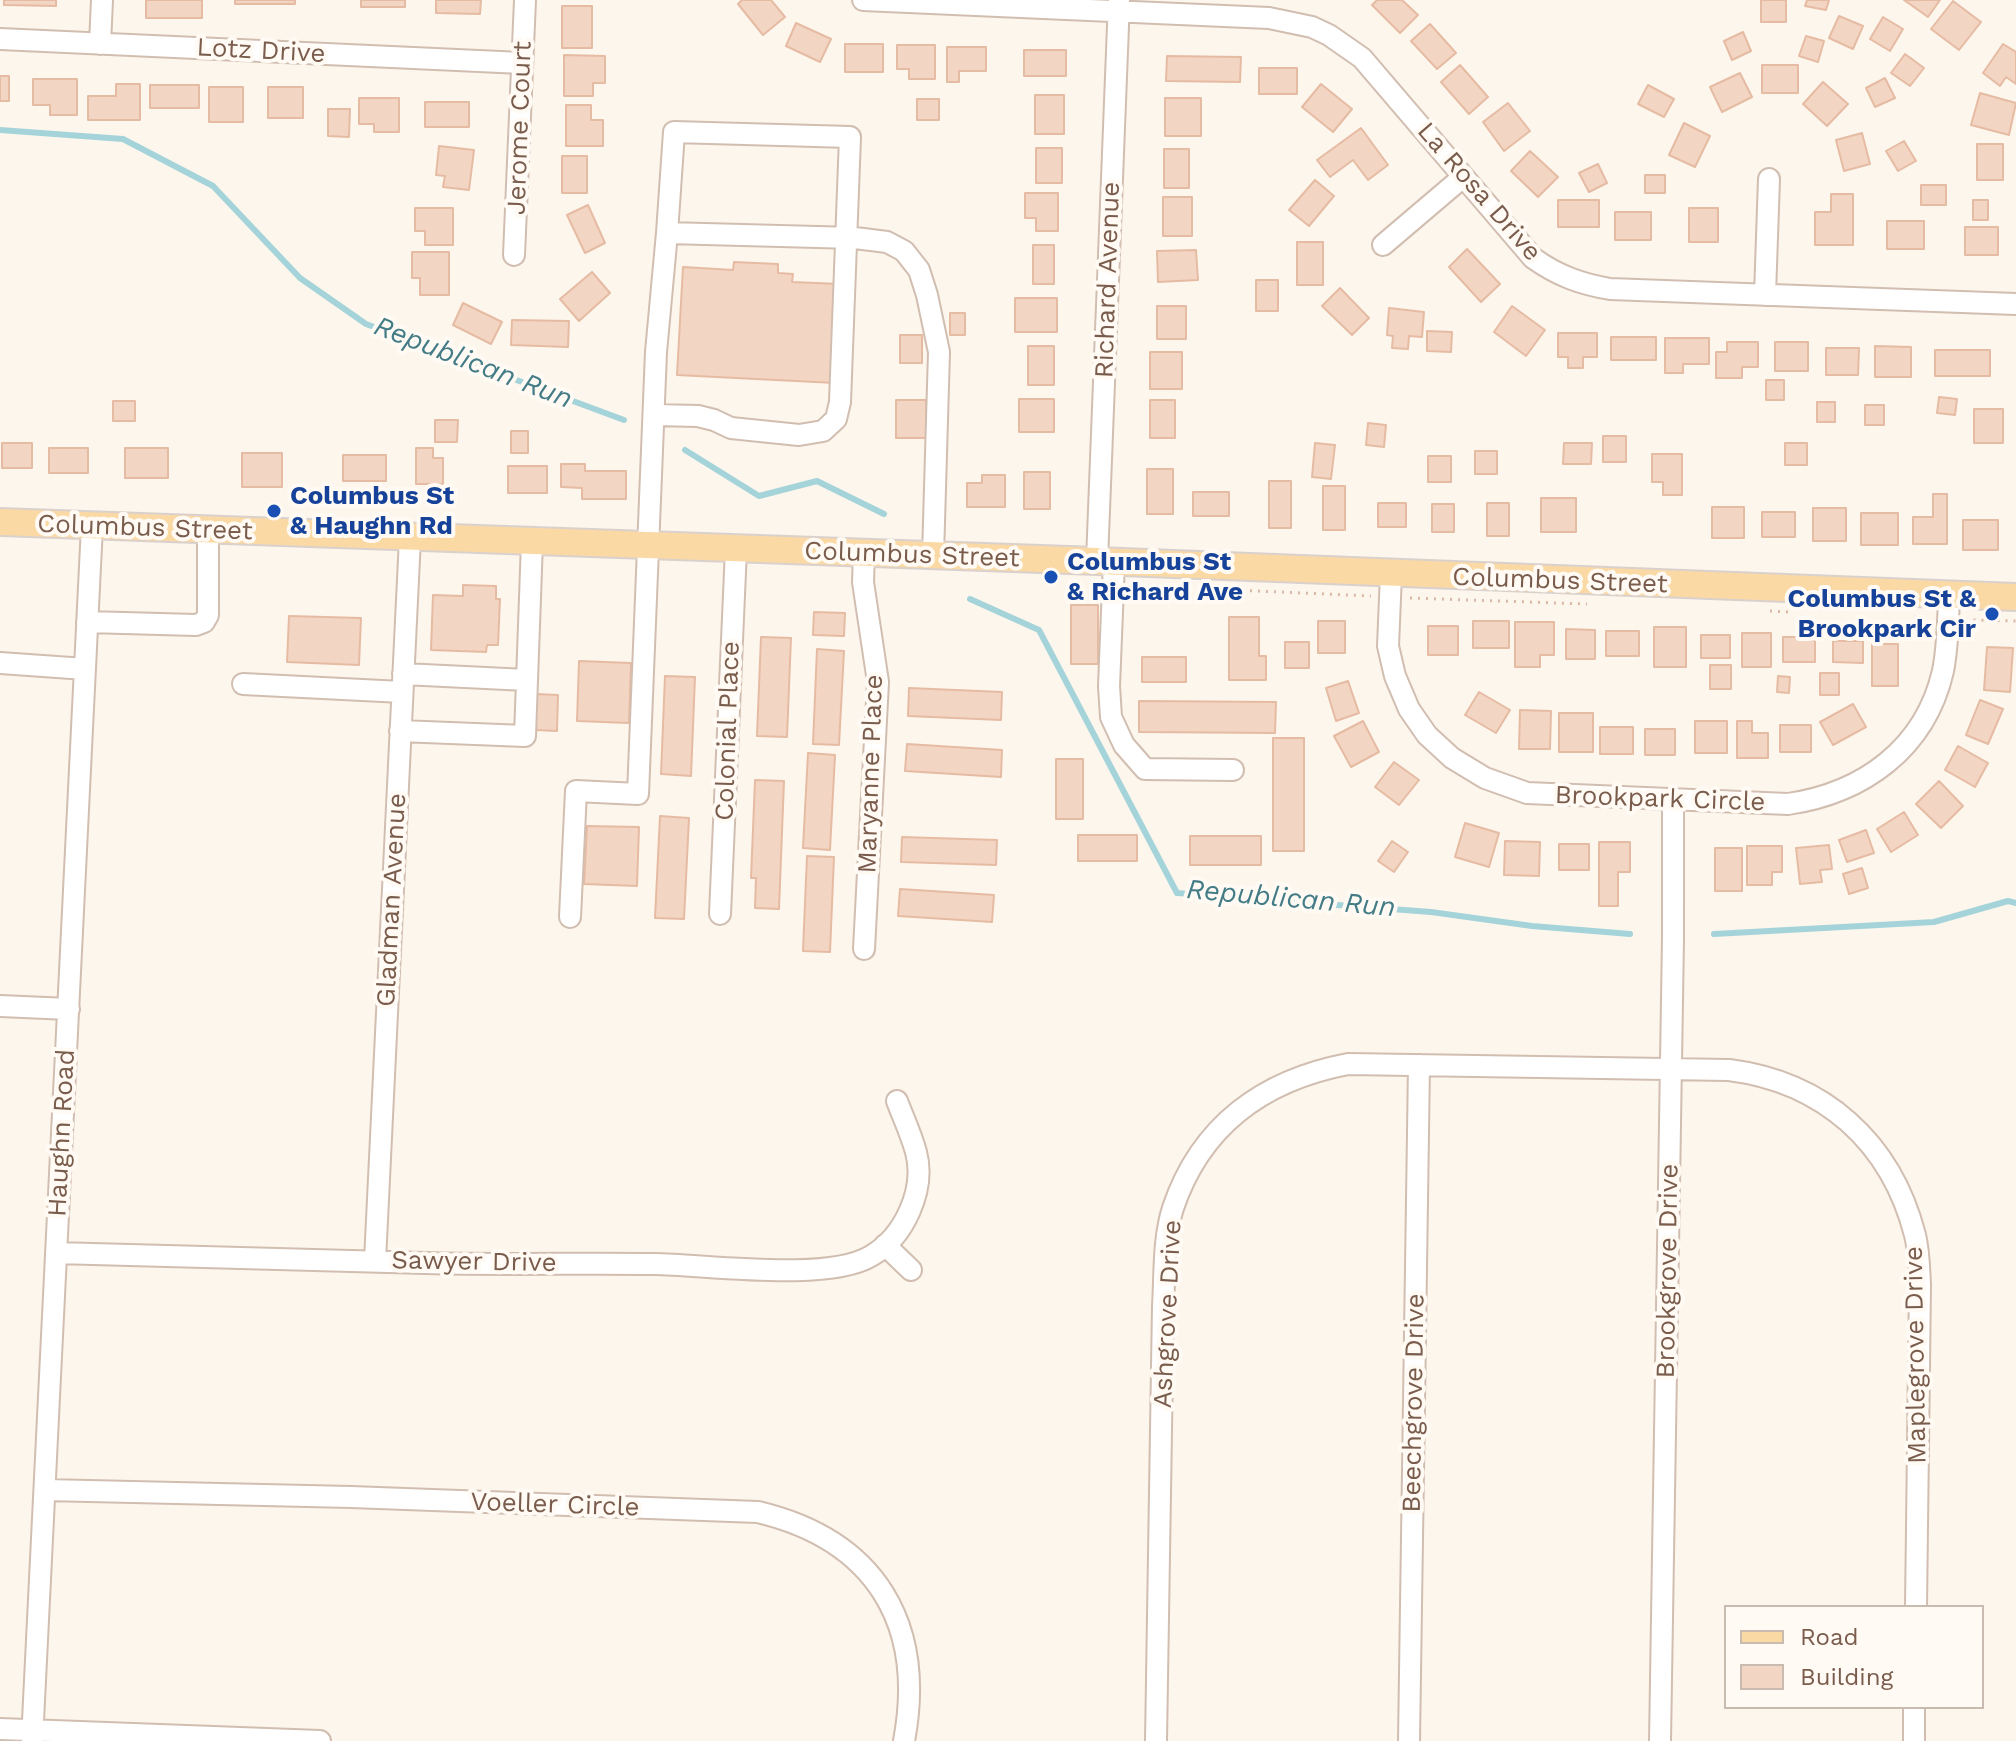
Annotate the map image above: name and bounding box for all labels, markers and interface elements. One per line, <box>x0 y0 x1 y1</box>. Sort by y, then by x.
street label: Lotz Drive <box>196 32 326 70</box>
street label: Jerome Court <box>501 40 539 216</box>
street label: La Rosa Drive <box>1410 116 1548 268</box>
street label: Richard Avenue <box>1089 181 1127 379</box>
water label: Republican Run <box>369 310 577 416</box>
place label: Columbus St & Haughn Rd <box>290 480 454 542</box>
marker: Columbus St & Haughn Rd <box>265 502 283 520</box>
street label: Columbus Street <box>37 509 253 547</box>
street label: Columbus Street <box>804 536 1020 574</box>
place label: Columbus St & Richard Ave <box>1067 546 1243 608</box>
street label: Columbus Street <box>1452 562 1668 600</box>
marker: Columbus St & Richard Ave <box>1042 568 1060 586</box>
place label: Columbus St & Brookpark Cir <box>1788 583 1976 644</box>
marker: Columbus St & Brookpark Cir <box>1983 605 2001 623</box>
street label: Colonial Place <box>709 641 747 821</box>
street label: Maryanne Place <box>852 674 890 874</box>
street label: Brookpark Circle <box>1554 780 1766 818</box>
street label: Gladman Avenue <box>371 792 413 1008</box>
water label: Republican Run <box>1185 873 1397 925</box>
street label: Haughn Road <box>42 1048 82 1218</box>
street label: Brookgrove Drive <box>1651 1163 1685 1379</box>
street label: Ashgrove Drive <box>1147 1219 1189 1409</box>
street label: Sawyer Drive <box>391 1245 557 1279</box>
street label: Maplegrove Drive <box>1899 1246 1933 1464</box>
street label: Beechgrove Drive <box>1396 1293 1432 1513</box>
street label: Voeller Circle <box>470 1486 640 1524</box>
legend <box>1724 1605 1984 1709</box>
text: Road <box>1800 1623 1859 1651</box>
text: Building <box>1800 1663 1893 1691</box>

